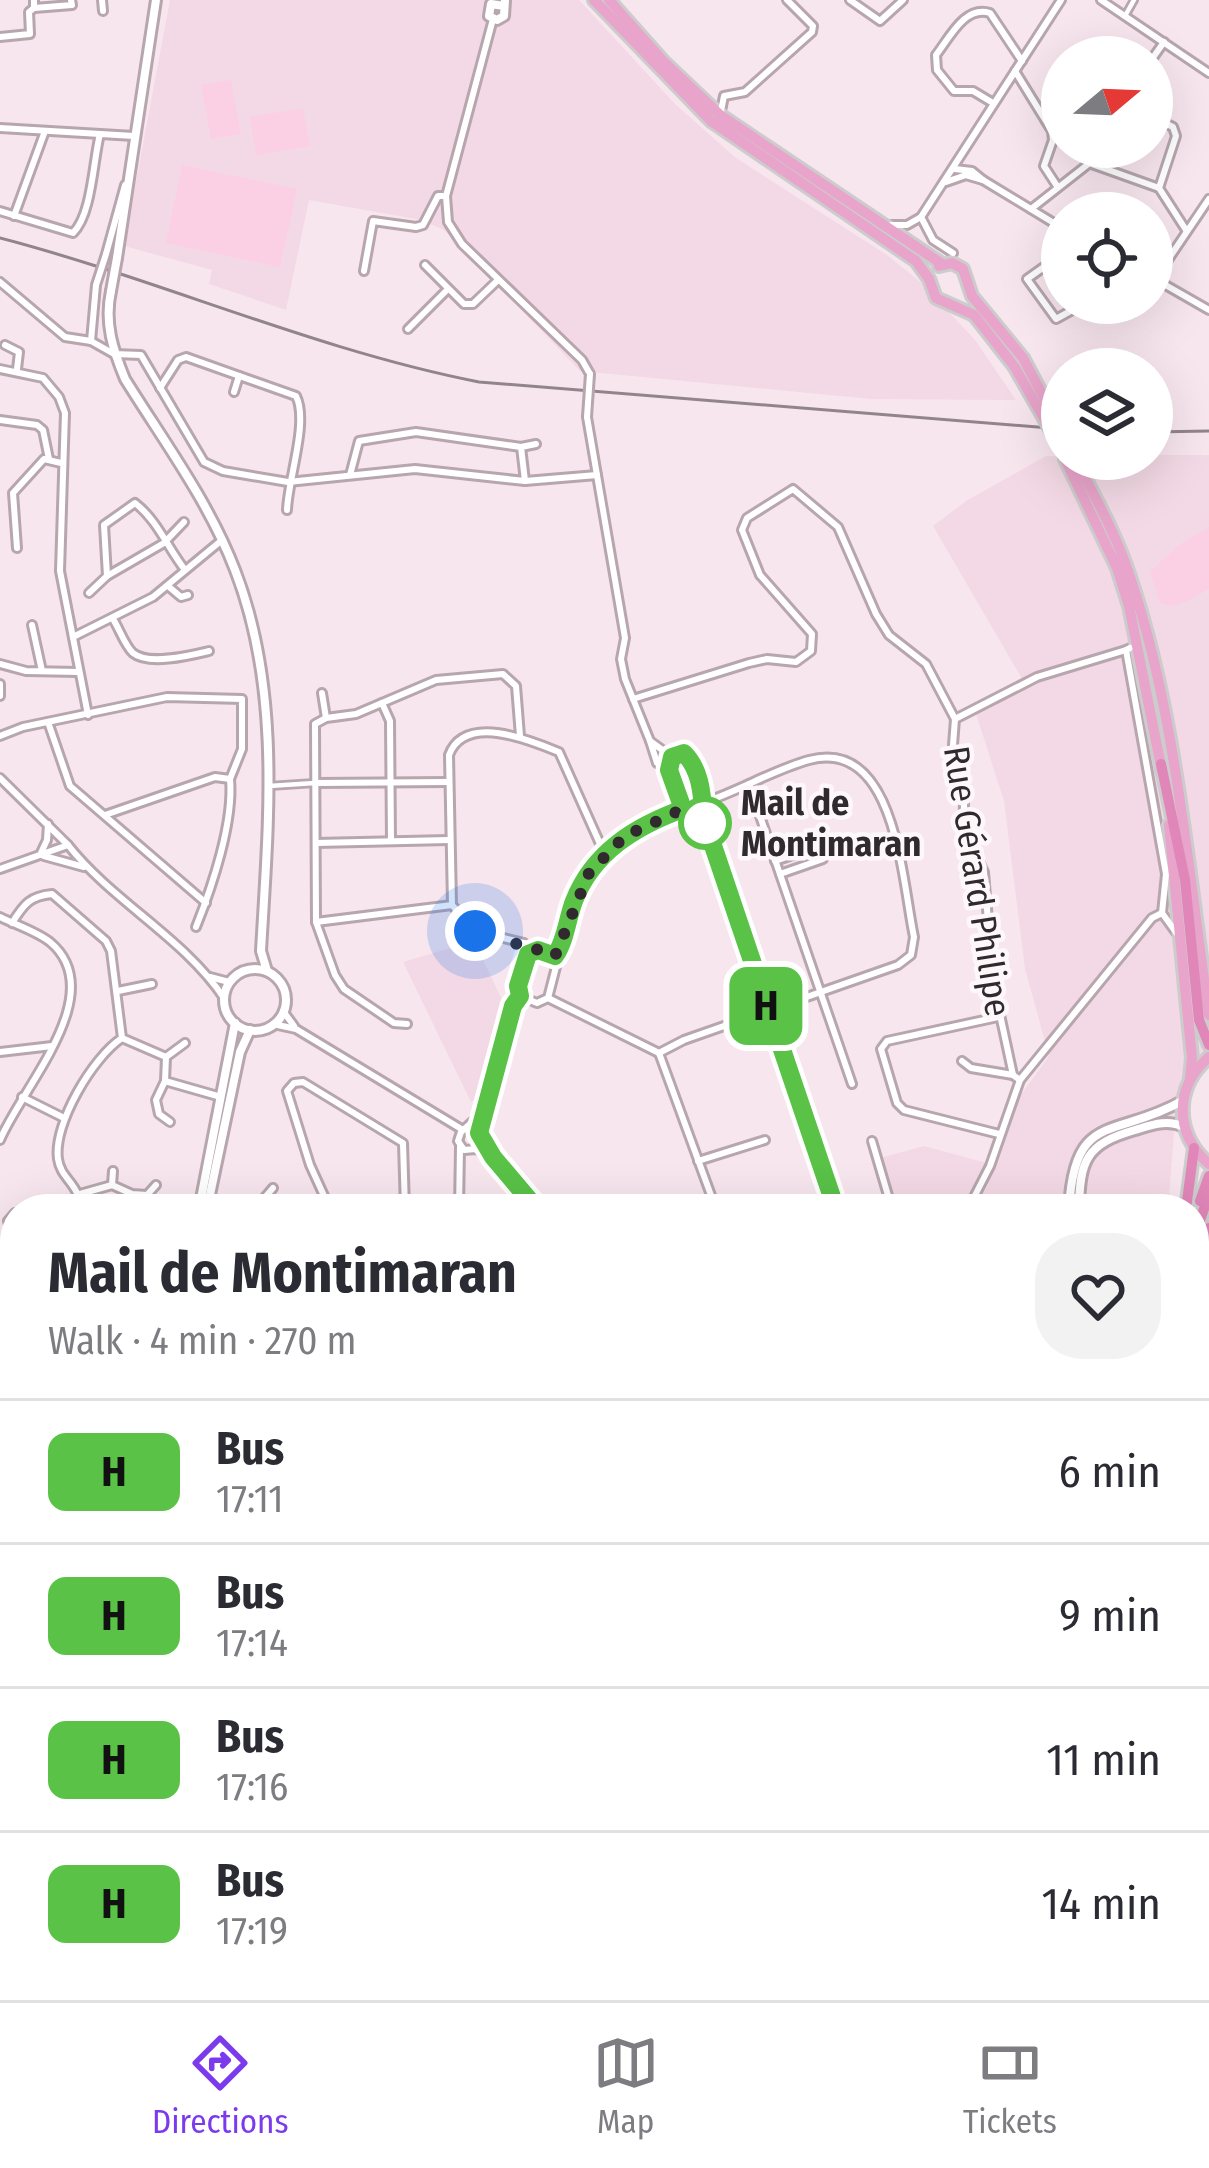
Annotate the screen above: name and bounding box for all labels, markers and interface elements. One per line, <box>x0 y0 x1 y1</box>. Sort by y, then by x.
north arrow <box>1041 36 1173 168</box>
map controls <box>1041 36 1173 480</box>
button: locate <box>1041 192 1173 324</box>
button: layers <box>1041 348 1173 480</box>
street label: Rue Gérard Philipe <box>934 743 1020 1020</box>
place label: Mail de Montimaran <box>741 781 921 866</box>
marker: Mail de Montimaran <box>680 798 730 848</box>
your location <box>445 901 505 961</box>
line badge: H <box>727 967 805 1045</box>
text: H <box>753 981 779 1031</box>
button: heart <box>1035 1233 1161 1359</box>
text: Mail de Montimaran <box>48 1239 517 1307</box>
text: Walk · 4 min · 270 m <box>48 1318 357 1364</box>
text: Bus <box>216 1422 284 1476</box>
text: 6 min <box>1058 1445 1161 1499</box>
text: H <box>101 1447 127 1497</box>
text: 17:11 <box>216 1476 284 1522</box>
text: Bus <box>216 1566 284 1620</box>
text: 9 min <box>1059 1589 1161 1643</box>
text: H <box>101 1591 127 1641</box>
text: 17:14 <box>216 1620 288 1666</box>
text: Bus <box>216 1710 284 1764</box>
text: 11 min <box>1046 1733 1161 1787</box>
text: H <box>101 1735 127 1785</box>
text: 17:16 <box>216 1764 288 1810</box>
text: Bus <box>216 1854 284 1908</box>
text: 14 min <box>1041 1877 1161 1931</box>
text: H <box>101 1879 127 1929</box>
text: 17:19 <box>216 1908 288 1954</box>
tab: Directions <box>152 2030 289 2142</box>
tab: Map <box>593 2030 659 2142</box>
tab: Tickets <box>963 2030 1057 2142</box>

